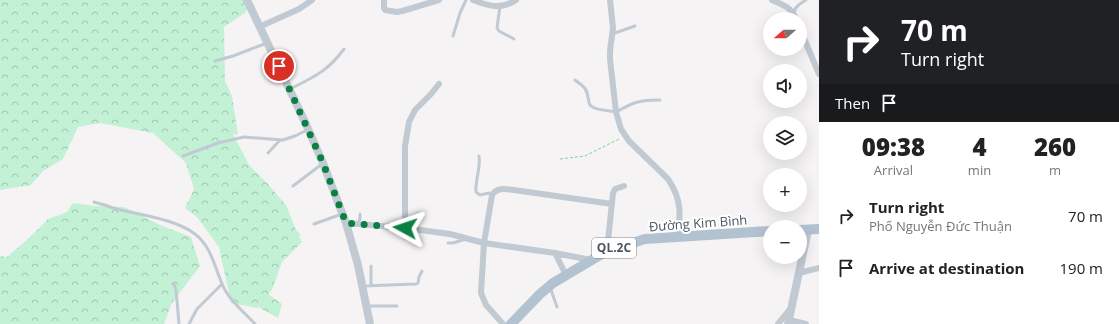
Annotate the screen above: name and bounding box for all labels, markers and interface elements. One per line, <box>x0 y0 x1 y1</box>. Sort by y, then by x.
text: 70 m <box>901 11 968 49</box>
north arrow <box>763 12 807 56</box>
map controls <box>763 12 807 264</box>
icon: right <box>835 16 887 68</box>
text: Turn right <box>901 47 984 71</box>
pin <box>262 49 296 83</box>
icon: arrive <box>268 55 290 77</box>
button: sound <box>763 64 807 108</box>
icon: arrive <box>878 92 900 114</box>
text: Then <box>835 93 870 113</box>
button: layers <box>763 116 807 160</box>
text: 09:38 <box>862 130 925 163</box>
text: 4 <box>972 130 987 163</box>
text: 260 <box>1034 130 1076 163</box>
text: Arrival <box>874 161 913 179</box>
text: min <box>968 161 991 179</box>
text: m <box>1049 161 1061 179</box>
button: + <box>763 168 807 212</box>
text: Turn right <box>869 197 944 217</box>
icon: right <box>835 205 857 227</box>
text: 70 m <box>1068 206 1103 226</box>
position arrow <box>384 207 426 249</box>
street label: Đường Kim Bình <box>648 211 748 235</box>
text: Phố Nguyễn Đức Thuận <box>869 217 1012 235</box>
button: − <box>763 220 807 264</box>
road number: QL.2C <box>592 238 636 258</box>
icon: arrive <box>835 257 857 279</box>
text: Arrive at destination <box>869 258 1024 278</box>
text: 190 m <box>1059 258 1103 278</box>

